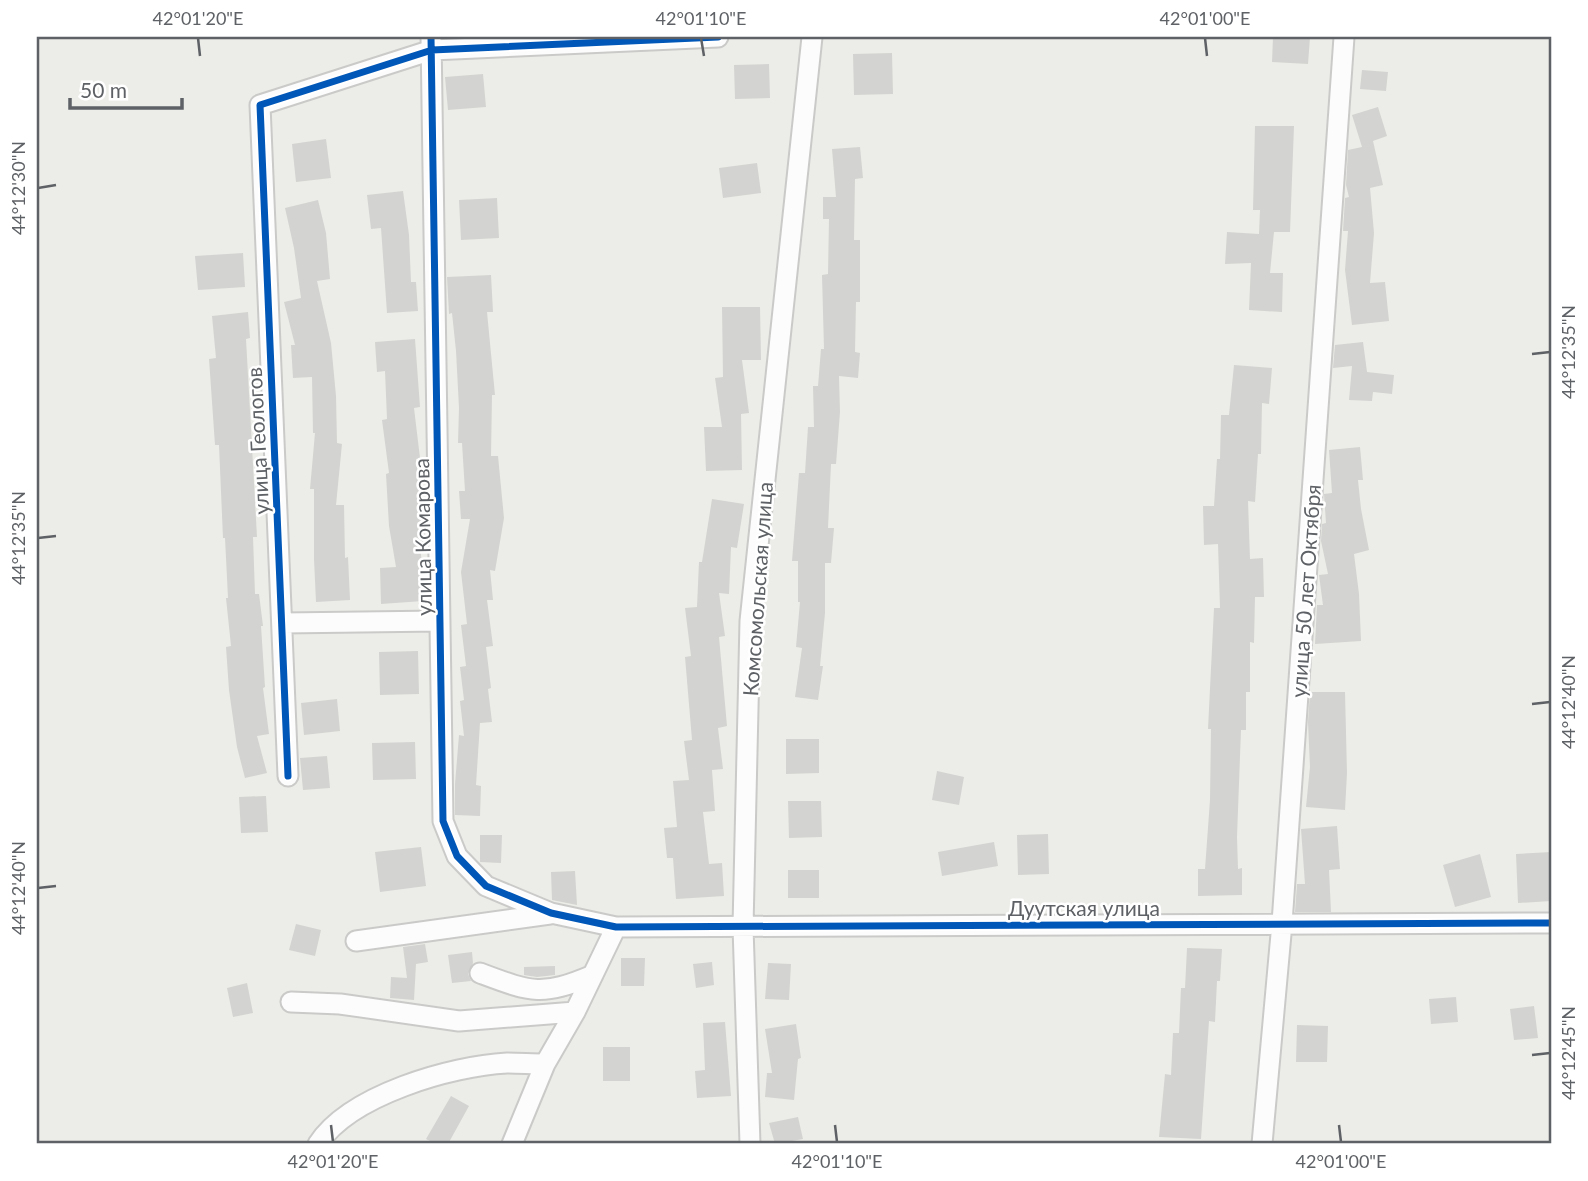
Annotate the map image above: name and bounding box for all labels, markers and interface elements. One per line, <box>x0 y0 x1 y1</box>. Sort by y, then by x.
text: 42°01'20"E <box>153 7 243 29</box>
text: 42°01'10"E <box>656 7 746 29</box>
text: 42°01'00"E <box>1160 7 1250 29</box>
scale bar <box>70 66 182 110</box>
text: 50 m <box>80 77 127 102</box>
text: 44°12'30"N <box>7 141 29 235</box>
text: 44°12'35"N <box>1557 305 1579 399</box>
street label: улица Геологов <box>241 367 273 515</box>
street label: улица Комарова <box>408 458 436 616</box>
street label: Комсомольская улица <box>737 481 777 697</box>
street label: улица 50 лет Октября <box>1285 483 1325 699</box>
text: 44°12'35"N <box>7 491 29 585</box>
text: 44°12'40"N <box>1557 655 1579 749</box>
text: 44°12'40"N <box>7 841 29 935</box>
street label: Дуутская улица <box>1008 895 1160 920</box>
text: 44°12'45"N <box>1557 1006 1579 1100</box>
text: 42°01'20"E <box>288 1150 378 1172</box>
text: 42°01'10"E <box>792 1150 882 1172</box>
text: 42°01'00"E <box>1296 1150 1386 1172</box>

